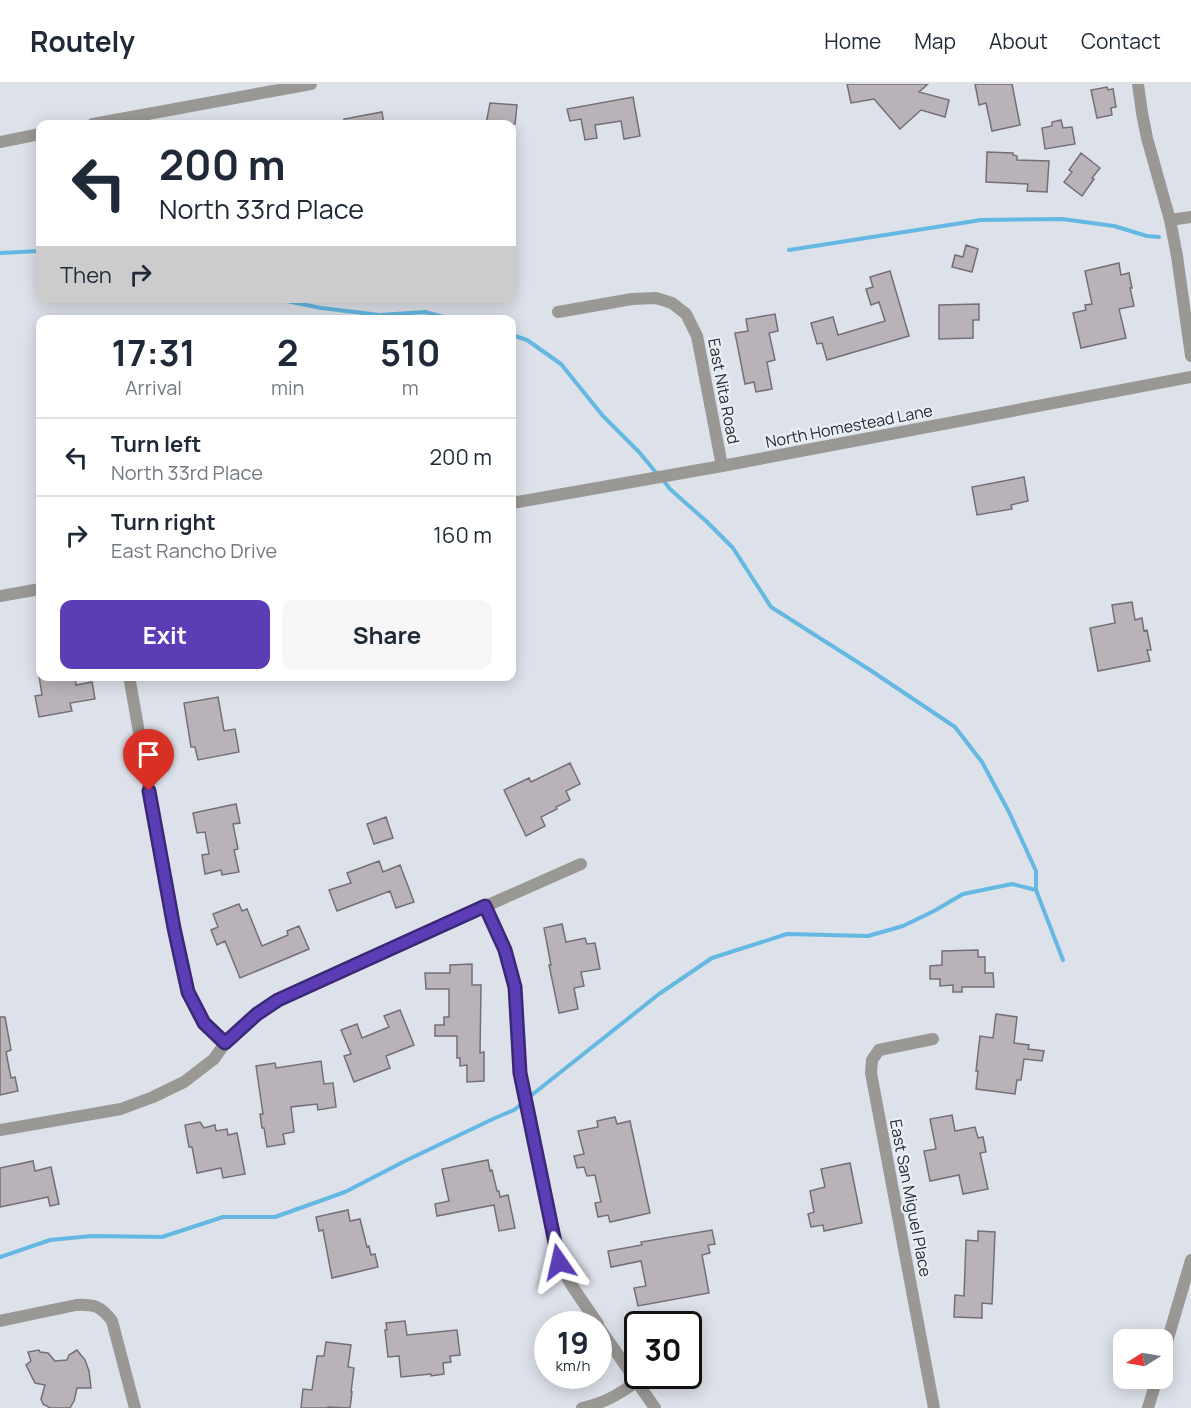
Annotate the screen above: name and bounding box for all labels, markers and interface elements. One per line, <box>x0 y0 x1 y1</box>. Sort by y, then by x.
text: Routely <box>30 22 135 60</box>
text: Home <box>824 27 881 55</box>
text: Map <box>914 27 956 55</box>
text: About <box>989 27 1048 55</box>
text: Contact <box>1081 27 1161 55</box>
text: 200 m <box>159 135 285 193</box>
icon: left <box>60 144 138 222</box>
text: North 33rd Place <box>159 190 364 227</box>
icon: right <box>124 258 157 291</box>
text: Then <box>60 260 112 290</box>
text: 17:31 <box>111 328 195 377</box>
text: 2 <box>277 328 298 377</box>
text: 510 <box>380 328 441 377</box>
street label: East Nita Road <box>703 336 745 446</box>
text: Arrival <box>125 374 182 401</box>
text: min <box>271 374 304 401</box>
text: m <box>402 374 419 401</box>
street label: North Homestead Lane <box>764 399 934 453</box>
text: Turn left <box>111 429 201 459</box>
icon: left <box>60 441 93 474</box>
text: 200 m <box>430 442 492 472</box>
text: North 33rd Place <box>111 459 263 486</box>
text: Turn right <box>111 507 216 537</box>
icon: right <box>60 519 93 552</box>
text: 160 m <box>433 520 492 550</box>
text: East Rancho Drive <box>111 537 277 564</box>
button: Exit <box>60 600 270 669</box>
button: Share <box>282 600 492 669</box>
pin <box>123 729 174 791</box>
icon: arrive <box>132 738 165 771</box>
street label: East San Miguel Place <box>885 1117 937 1279</box>
position arrow <box>527 1230 591 1294</box>
speed limit sign: 30 <box>624 1311 702 1389</box>
text: 19 <box>557 1322 589 1363</box>
north arrow <box>1113 1329 1173 1389</box>
map controls <box>1113 1329 1173 1389</box>
text: km/h <box>556 1355 590 1376</box>

